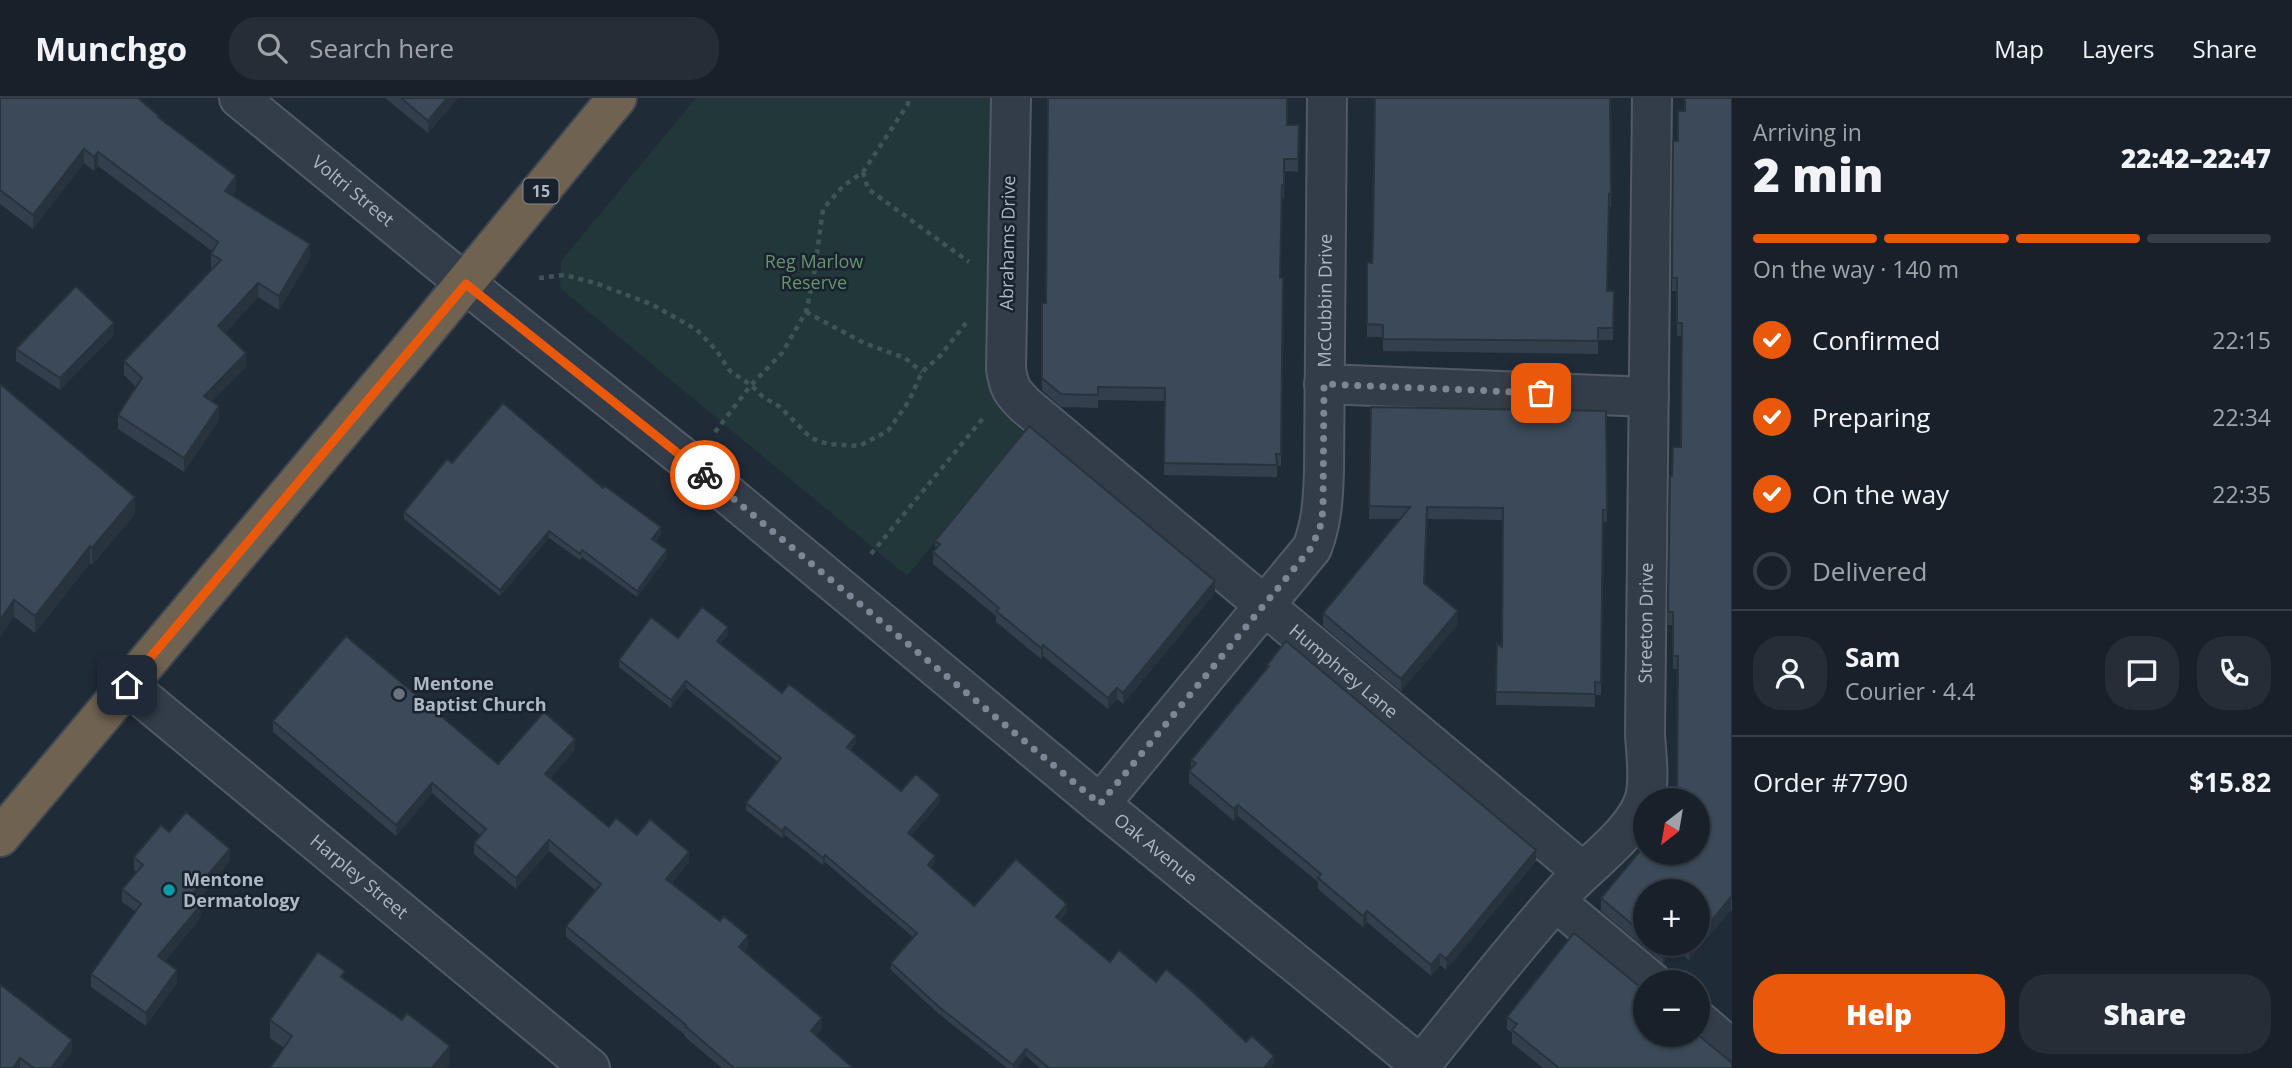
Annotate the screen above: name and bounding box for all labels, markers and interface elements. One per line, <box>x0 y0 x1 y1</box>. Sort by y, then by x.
search box <box>229 17 719 80</box>
text: Munchgo <box>35 26 187 71</box>
icon: search <box>253 29 291 67</box>
text: Search here <box>309 30 454 66</box>
text: Map <box>1994 32 2044 65</box>
text: Layers <box>2082 32 2155 65</box>
text: Share <box>2193 32 2257 65</box>
text: Arriving in <box>1753 116 1862 148</box>
text: 22:42–22:47 <box>2121 140 2271 176</box>
text: 2 min <box>1753 143 1884 205</box>
street label: Voltri Street <box>307 150 399 231</box>
street label: Abrahams Drive <box>994 175 1020 311</box>
road number: 15 <box>524 178 558 204</box>
street label: McCubbin Drive <box>1312 234 1337 368</box>
park label: Reg Marlow Reserve <box>765 249 863 294</box>
text: On the way · 140 m <box>1753 253 1959 285</box>
icon: check <box>1753 321 1791 359</box>
text: Confirmed <box>1812 322 1940 358</box>
text: 22:15 <box>2212 324 2271 356</box>
pin <box>1511 363 1571 423</box>
icon: bag <box>1522 374 1560 412</box>
icon: check <box>1753 398 1791 436</box>
text: Preparing <box>1812 399 1930 435</box>
text: 22:34 <box>2212 401 2271 433</box>
courier <box>670 440 740 510</box>
icon: bike <box>686 456 724 494</box>
icon: check <box>1753 475 1791 513</box>
text: On the way <box>1812 476 1949 512</box>
text: 22:35 <box>2212 478 2271 510</box>
text: Delivered <box>1812 553 1927 589</box>
street label: Streeton Drive <box>1633 562 1658 684</box>
street label: Humphrey Lane <box>1285 618 1403 723</box>
button: person <box>1753 636 1827 710</box>
button: chat <box>2105 636 2179 710</box>
button: phone <box>2197 636 2271 710</box>
text: Sam <box>1845 639 1901 675</box>
pin <box>97 655 157 715</box>
icon: home <box>108 666 146 704</box>
place label: Mentone Baptist Church <box>413 671 547 716</box>
text: Courier · 4.4 <box>1845 675 1975 707</box>
marker: Mentone Baptist Church <box>391 686 407 702</box>
text: Order #7790 <box>1753 764 1908 800</box>
text: $15.82 <box>2189 764 2271 800</box>
north arrow <box>1633 788 1710 864</box>
map controls <box>1633 788 1710 1047</box>
street label: Oak Avenue <box>1109 807 1203 890</box>
street label: Harpley Street <box>306 828 414 924</box>
place label: Mentone Dermatology <box>183 867 300 912</box>
button: + <box>1633 879 1710 956</box>
marker: Mentone Dermatology <box>161 882 177 898</box>
button: − <box>1633 970 1710 1047</box>
button: Help <box>1753 974 2005 1054</box>
button: Share <box>2019 974 2271 1054</box>

